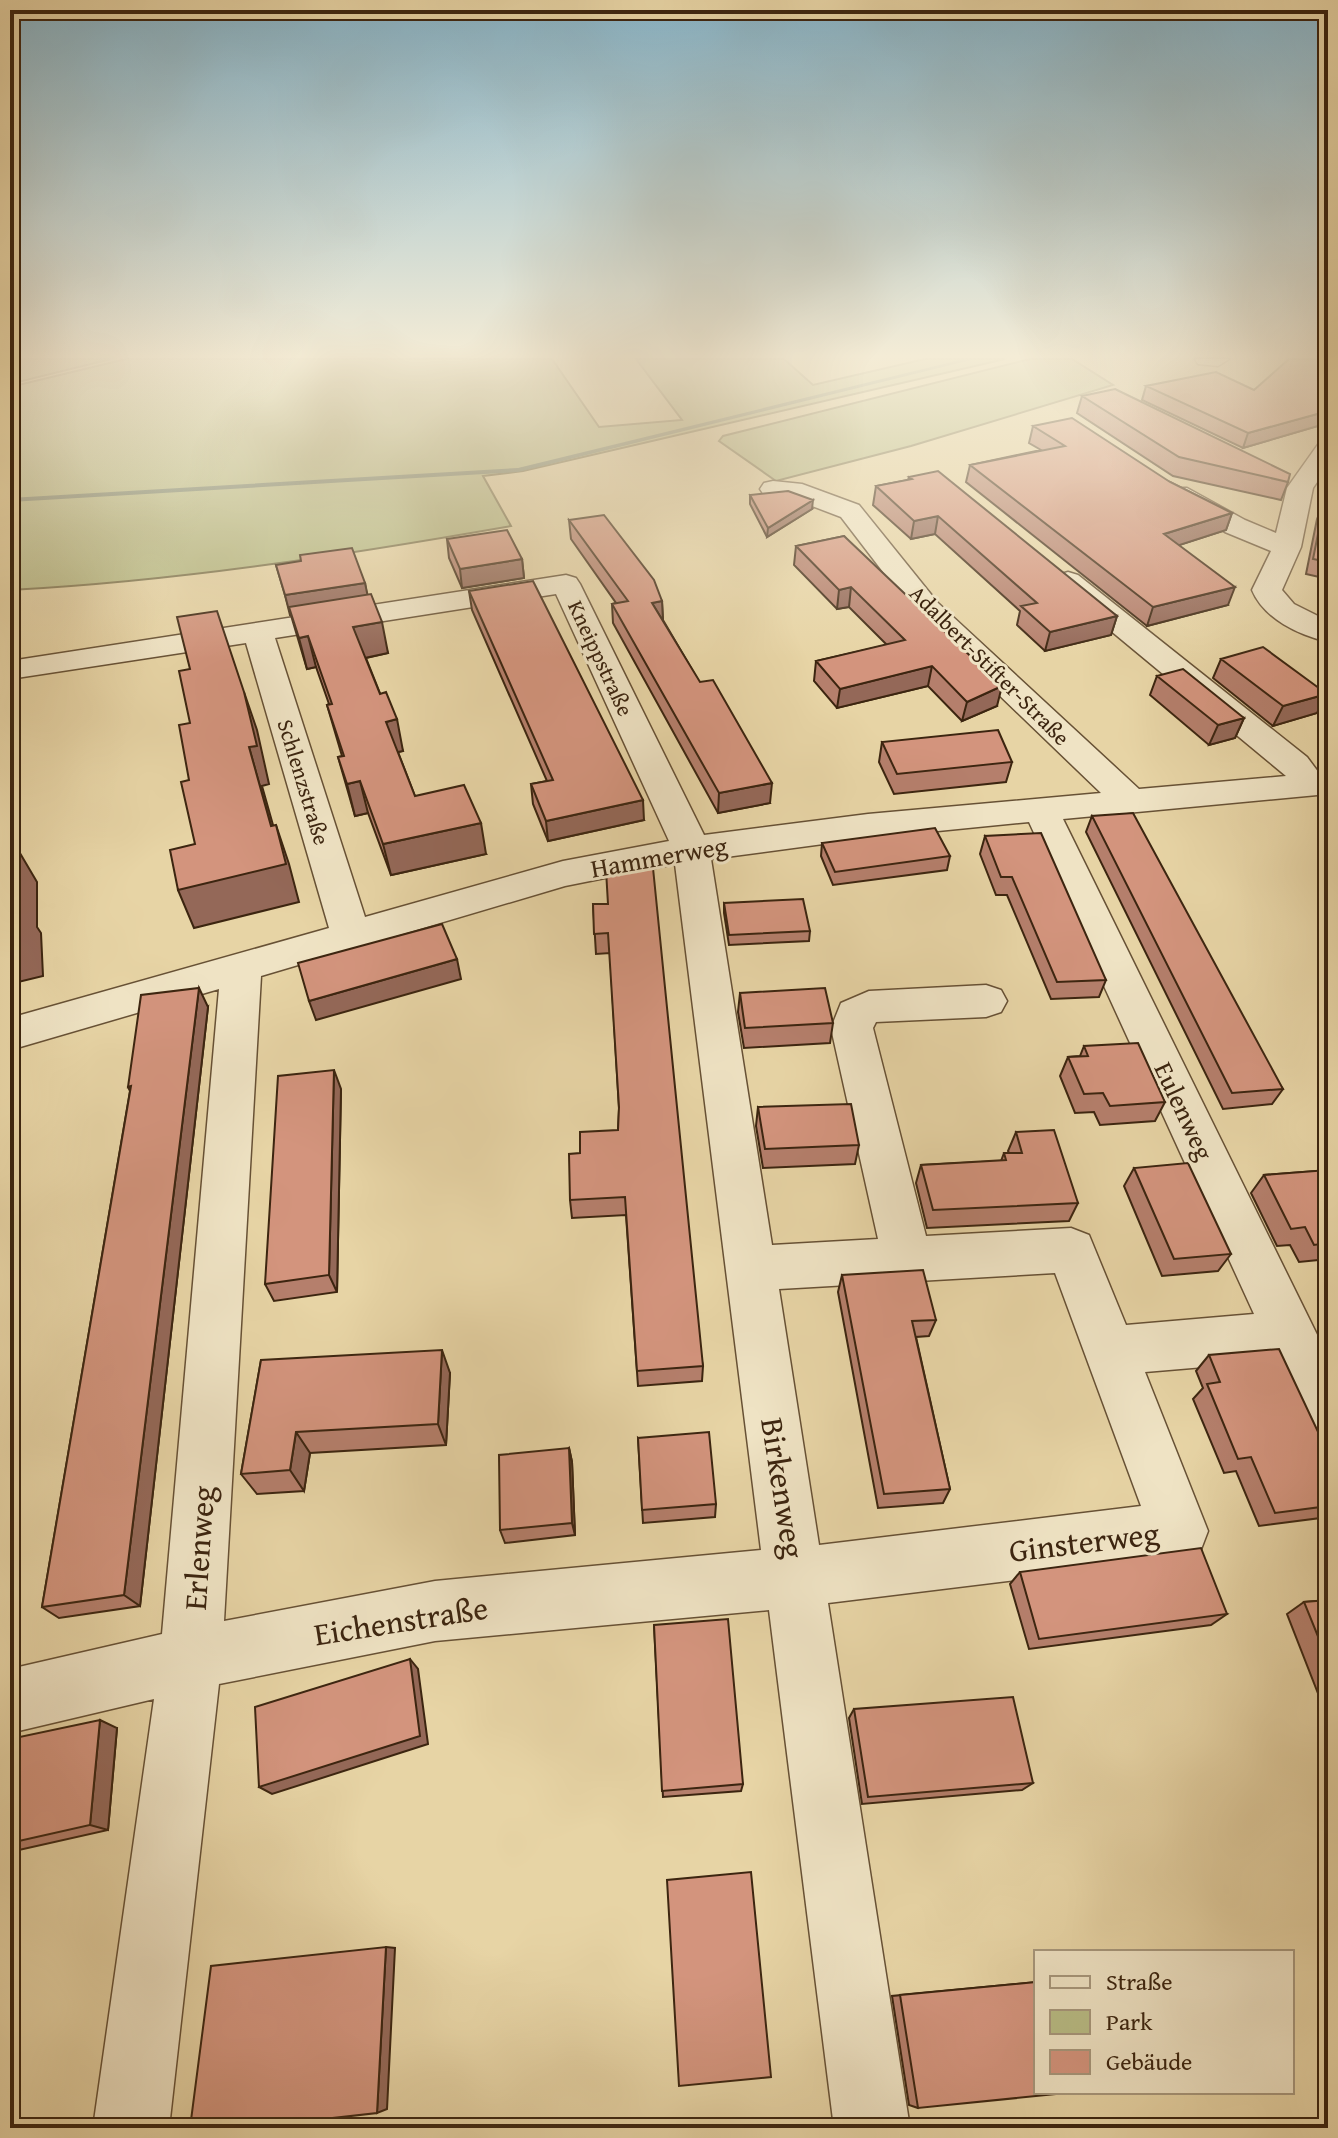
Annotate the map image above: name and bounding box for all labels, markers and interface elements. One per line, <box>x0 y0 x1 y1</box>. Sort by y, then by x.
street label: Adalbert-Stifter-Straße <box>903 578 1077 752</box>
street label: Kneippstraße <box>560 595 642 721</box>
street label: Schlenzstraße <box>270 715 338 849</box>
street label: Hammerweg <box>588 825 730 888</box>
street label: Eulenweg <box>1145 1055 1224 1166</box>
street label: Birkenweg <box>749 1414 818 1562</box>
street label: Erlenweg <box>171 1484 226 1612</box>
street label: Ginsterweg <box>1006 1509 1162 1574</box>
street label: Eichenstraße <box>311 1584 491 1657</box>
legend <box>1034 1950 1294 2094</box>
text: Straße <box>1106 1964 1173 1999</box>
text: Park <box>1106 2004 1153 2039</box>
text: Gebäude <box>1106 2044 1192 2079</box>

